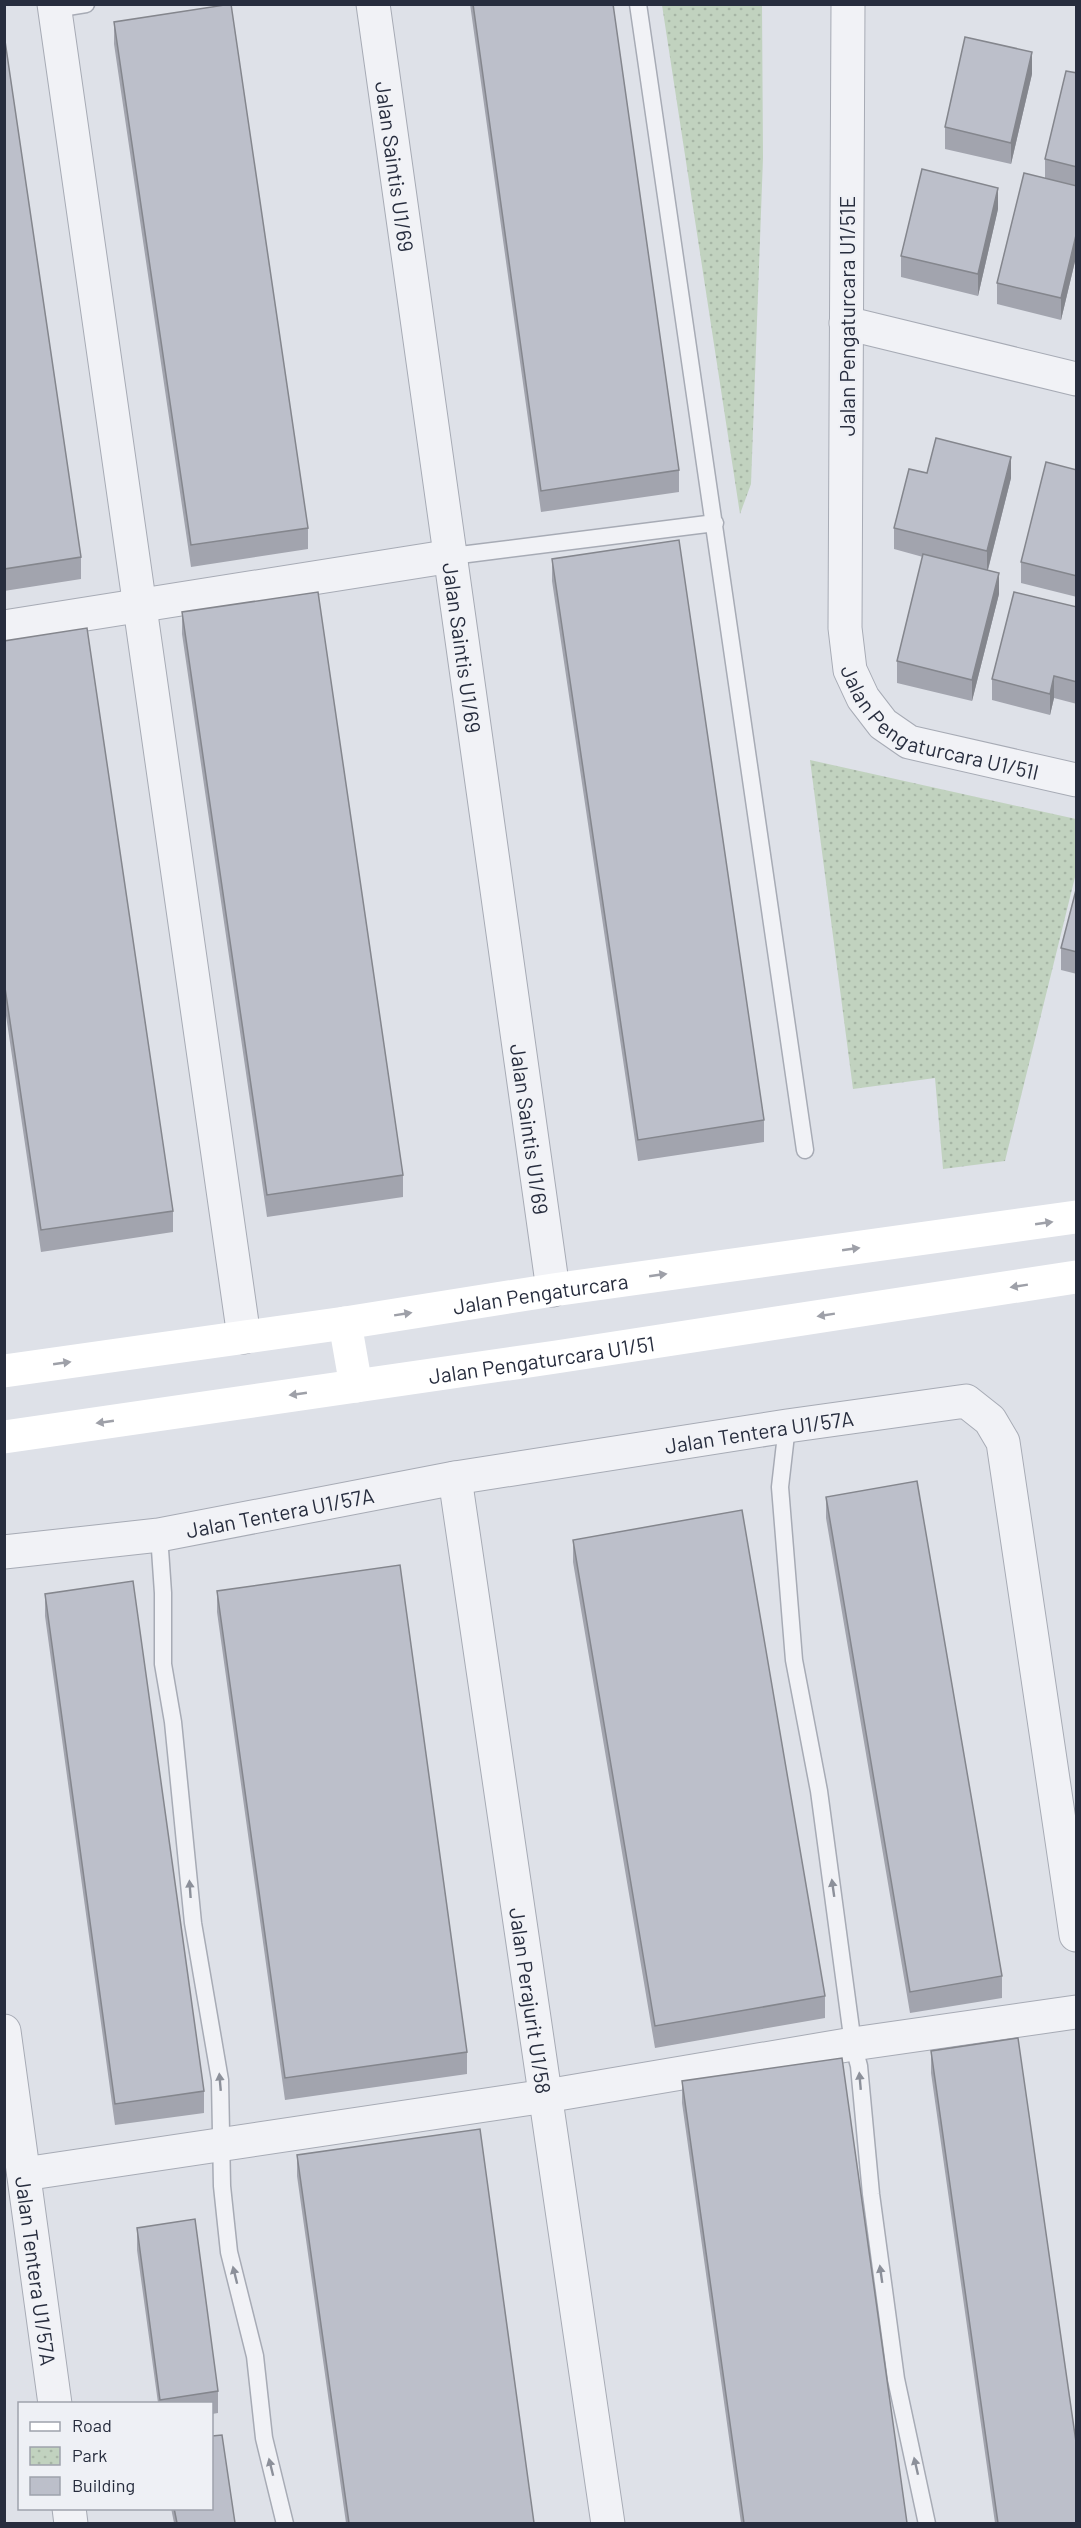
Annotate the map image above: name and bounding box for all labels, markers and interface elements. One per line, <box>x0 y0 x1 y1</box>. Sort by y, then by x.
street label: Jalan Saintis U1/69 <box>371 79 420 253</box>
street label: Jalan Pengaturcara U1/51E <box>834 196 859 436</box>
street label: Jalan Saintis U1/69 <box>439 561 487 735</box>
street label: Jalan Pengaturcara U1/51I <box>837 660 1042 784</box>
street label: Jalan Saintis U1/69 <box>506 1042 555 1216</box>
one-way arrow <box>1035 1218 1054 1227</box>
one-way arrow <box>842 1244 861 1254</box>
street label: Jalan Pengaturcara <box>451 1267 630 1318</box>
one-way arrow <box>649 1271 668 1280</box>
one-way arrow <box>1009 1281 1028 1290</box>
one-way arrow <box>394 1309 413 1318</box>
one-way arrow <box>816 1311 835 1320</box>
street label: Jalan Pengaturcara U1/51 <box>427 1330 656 1388</box>
one-way arrow <box>53 1359 72 1368</box>
one-way arrow <box>289 1390 308 1399</box>
street label: Jalan Tentera U1/57A <box>663 1404 855 1458</box>
one-way arrow <box>96 1418 115 1427</box>
street label: Jalan Tentera U1/57A <box>184 1481 376 1542</box>
one-way arrow <box>829 1878 838 1897</box>
one-way arrow <box>186 1880 195 1899</box>
street label: Jalan Perajurit U1/58 <box>505 1906 557 2095</box>
one-way arrow <box>856 2071 865 2090</box>
one-way arrow <box>215 2072 225 2091</box>
street label: Jalan Tentera U1/57A <box>11 2174 62 2367</box>
one-way arrow <box>877 2265 886 2284</box>
one-way arrow <box>230 2266 240 2285</box>
legend <box>18 2402 213 2510</box>
text: Road <box>72 2414 112 2436</box>
text: Park <box>72 2444 107 2466</box>
one-way arrow <box>266 2457 276 2476</box>
one-way arrow <box>911 2457 921 2475</box>
text: Building <box>72 2474 135 2496</box>

